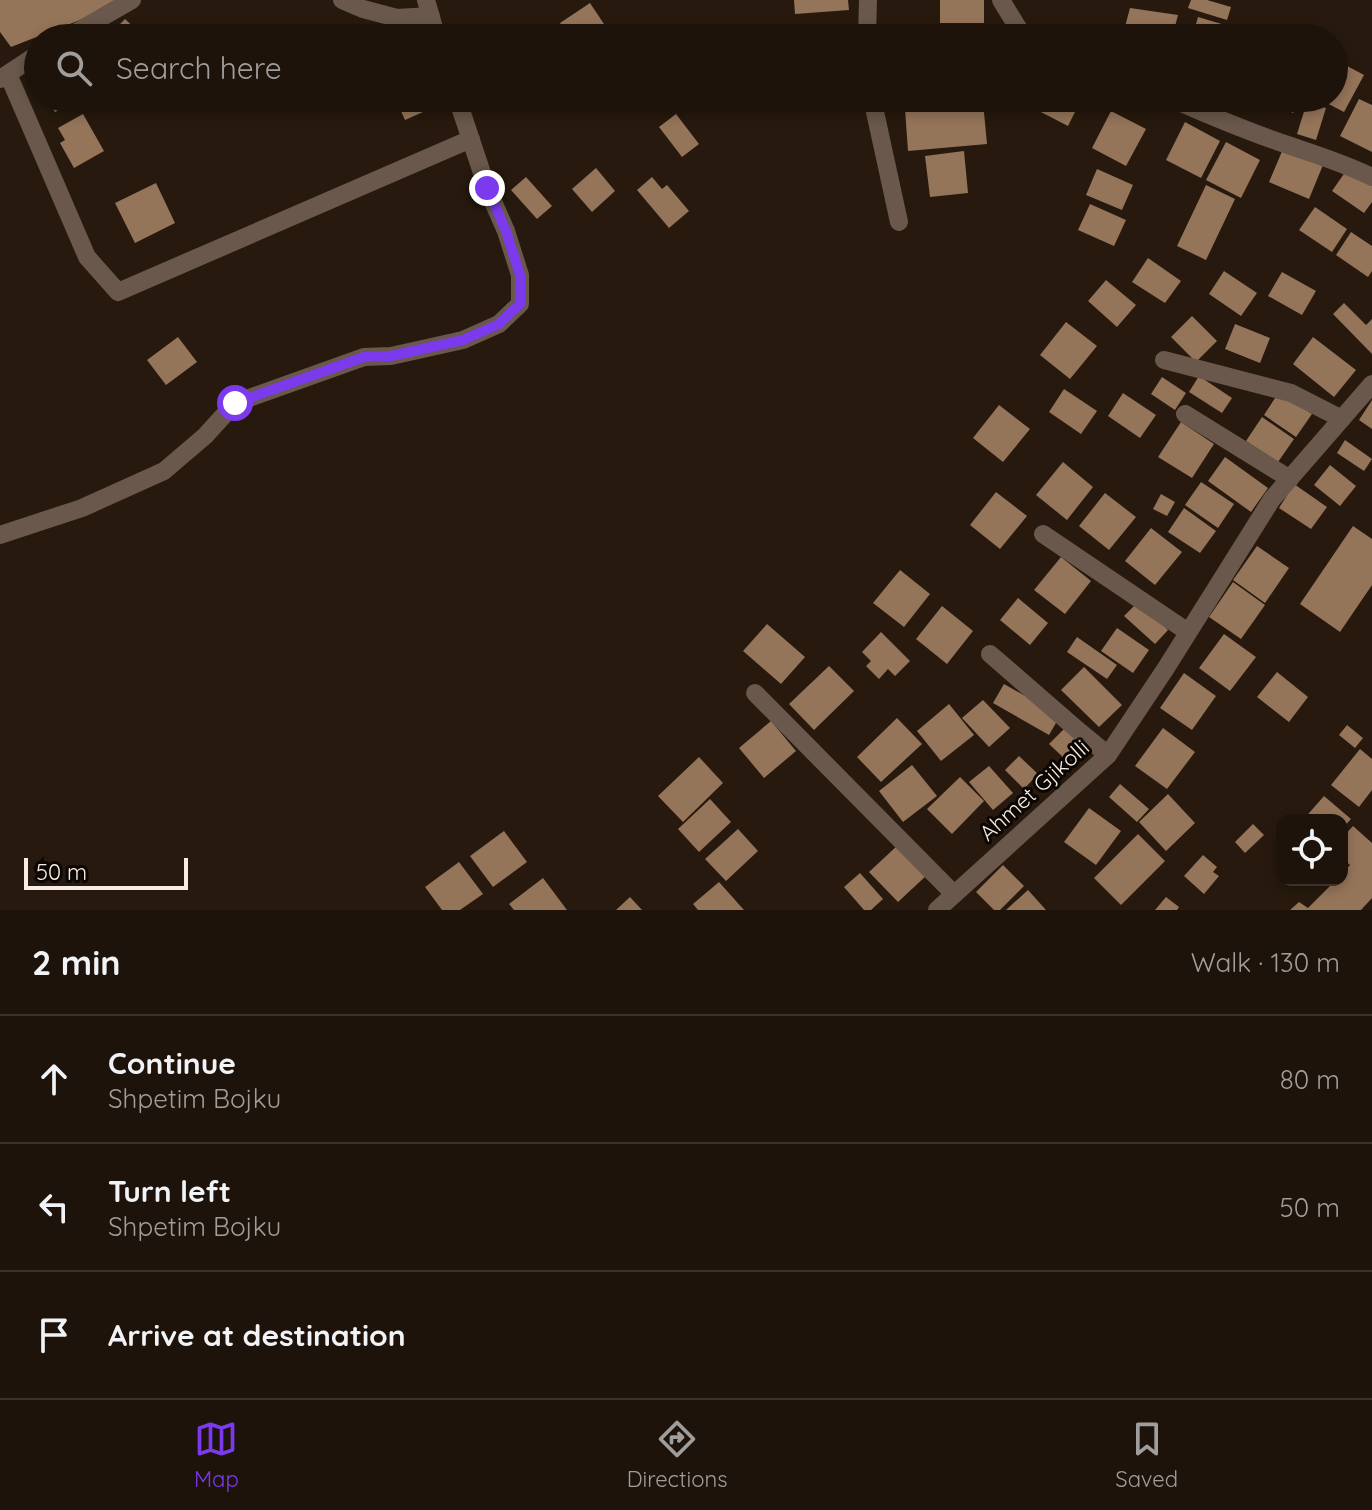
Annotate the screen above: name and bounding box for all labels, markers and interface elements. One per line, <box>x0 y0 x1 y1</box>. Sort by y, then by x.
search box <box>24 24 1348 112</box>
icon: search <box>52 46 96 90</box>
text: Search here <box>116 49 282 87</box>
route end <box>469 170 505 206</box>
route start <box>217 385 253 421</box>
street label: Ahmet Gjikolli <box>973 733 1095 847</box>
map controls <box>1276 814 1348 886</box>
button: locate <box>1276 814 1348 886</box>
scale bar <box>24 854 188 890</box>
text: 50 m <box>36 858 87 886</box>
text: 2 min <box>32 941 121 984</box>
text: Walk · 130 m <box>1191 946 1340 979</box>
text: Continue <box>108 1044 236 1082</box>
icon: ahead <box>32 1057 76 1101</box>
text: 80 m <box>1280 1063 1340 1096</box>
text: Shpetim Bojku <box>108 1082 281 1115</box>
text: Turn left <box>108 1172 231 1210</box>
icon: left <box>32 1185 76 1229</box>
text: 50 m <box>1280 1191 1340 1224</box>
text: Shpetim Bojku <box>108 1210 281 1243</box>
icon: arrive <box>32 1313 76 1357</box>
text: Arrive at destination <box>108 1316 406 1354</box>
tab: Map <box>194 1417 239 1493</box>
tab: Directions <box>627 1417 727 1493</box>
tab: Saved <box>1115 1417 1178 1493</box>

